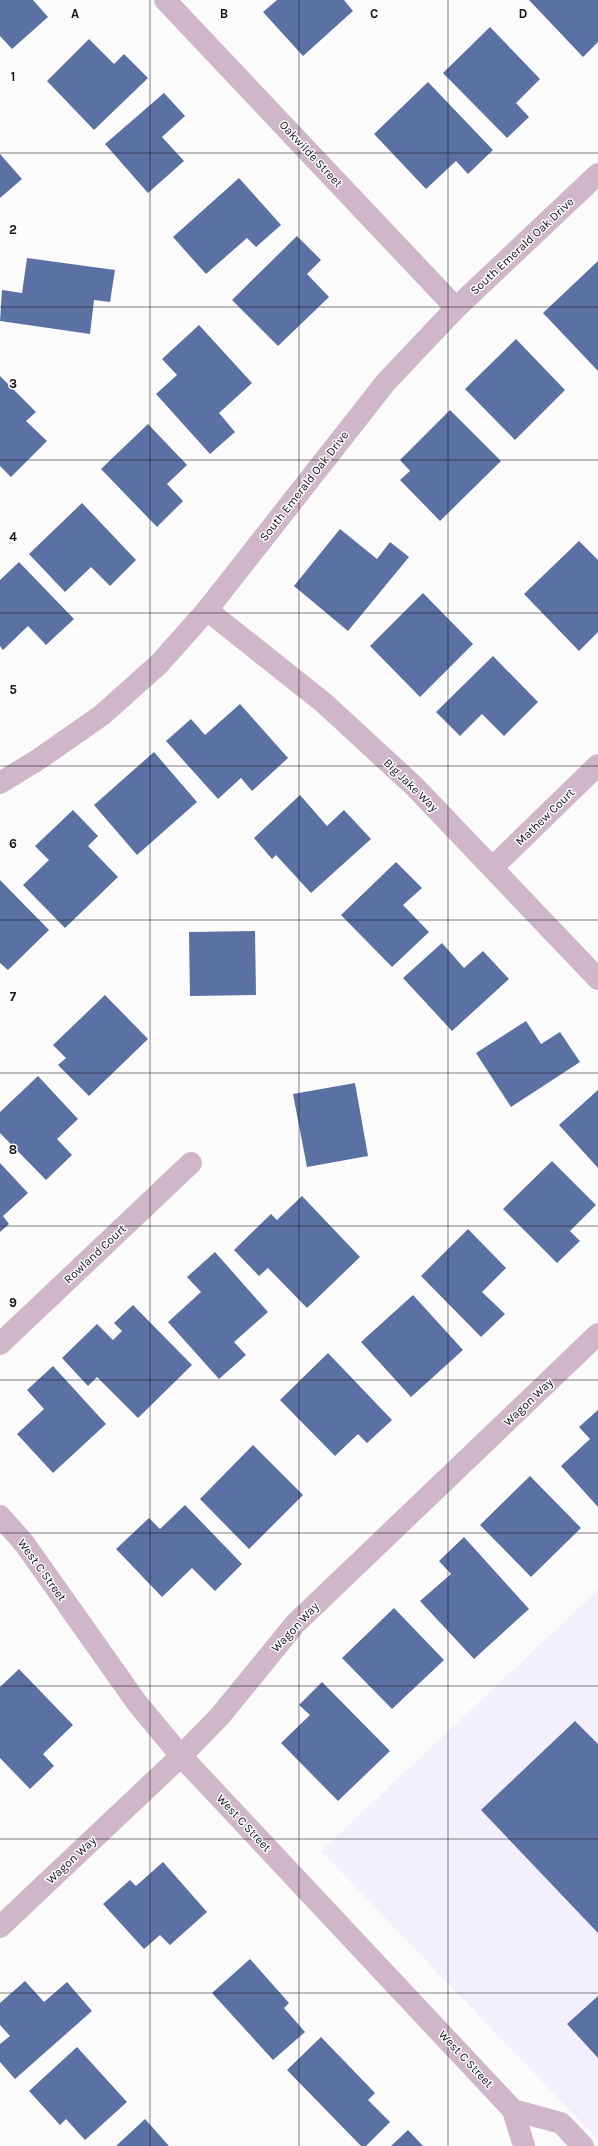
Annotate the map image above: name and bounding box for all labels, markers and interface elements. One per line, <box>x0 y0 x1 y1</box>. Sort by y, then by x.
text: A <box>71 6 79 21</box>
text: B <box>220 6 228 21</box>
text: C <box>370 6 378 21</box>
text: D <box>519 6 528 21</box>
text: 1 <box>11 69 15 84</box>
street label: Oakwilde Street <box>277 118 346 191</box>
street label: South Emerald Oak Drive <box>467 194 577 298</box>
text: 2 <box>9 222 17 237</box>
text: 3 <box>9 376 17 391</box>
street label: South Emerald Oak Drive <box>257 428 351 544</box>
text: 4 <box>9 529 17 544</box>
text: 5 <box>9 682 17 697</box>
street label: Big Jake Way <box>381 756 441 815</box>
street label: Mathew Court <box>513 785 578 849</box>
text: 6 <box>9 836 17 851</box>
text: 7 <box>10 989 17 1004</box>
text: 8 <box>9 1142 17 1157</box>
street label: Rowland Court <box>61 1221 129 1286</box>
text: 9 <box>9 1295 17 1310</box>
street label: Wagon Way <box>501 1375 556 1429</box>
street label: West C Street <box>15 1536 69 1604</box>
street label: Wagon Way <box>268 1599 322 1655</box>
street label: West C Street <box>214 1791 274 1855</box>
street label: Wagon Way <box>43 1833 99 1887</box>
street label: West C Street <box>436 2027 496 2091</box>

